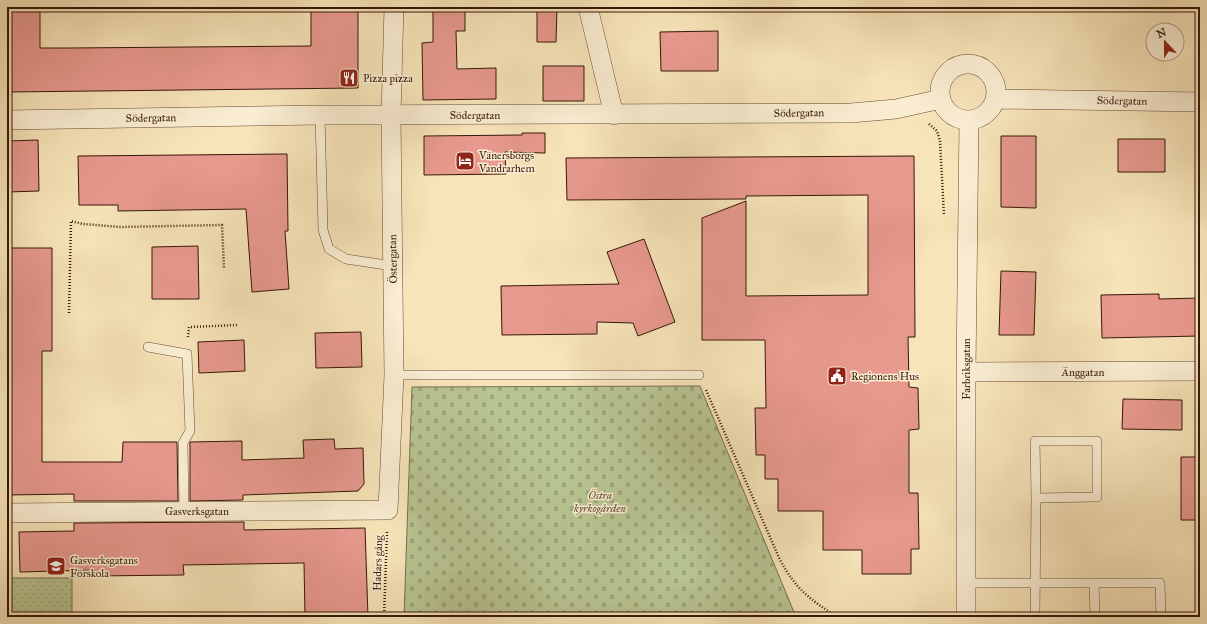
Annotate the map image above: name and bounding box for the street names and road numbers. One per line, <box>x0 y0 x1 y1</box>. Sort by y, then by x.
street label: Södergatan <box>1097 94 1147 108</box>
street label: Södergatan <box>774 106 824 120</box>
street label: Södergatan <box>450 109 500 122</box>
street label: Södergatan <box>126 111 176 125</box>
street label: Östergatan <box>385 234 400 284</box>
street label: Farbriksgatan <box>960 338 973 400</box>
street label: Änggatan <box>1061 366 1104 379</box>
street label: Gasverksgatan <box>165 505 229 518</box>
street label: Hadars gång <box>371 534 385 591</box>

